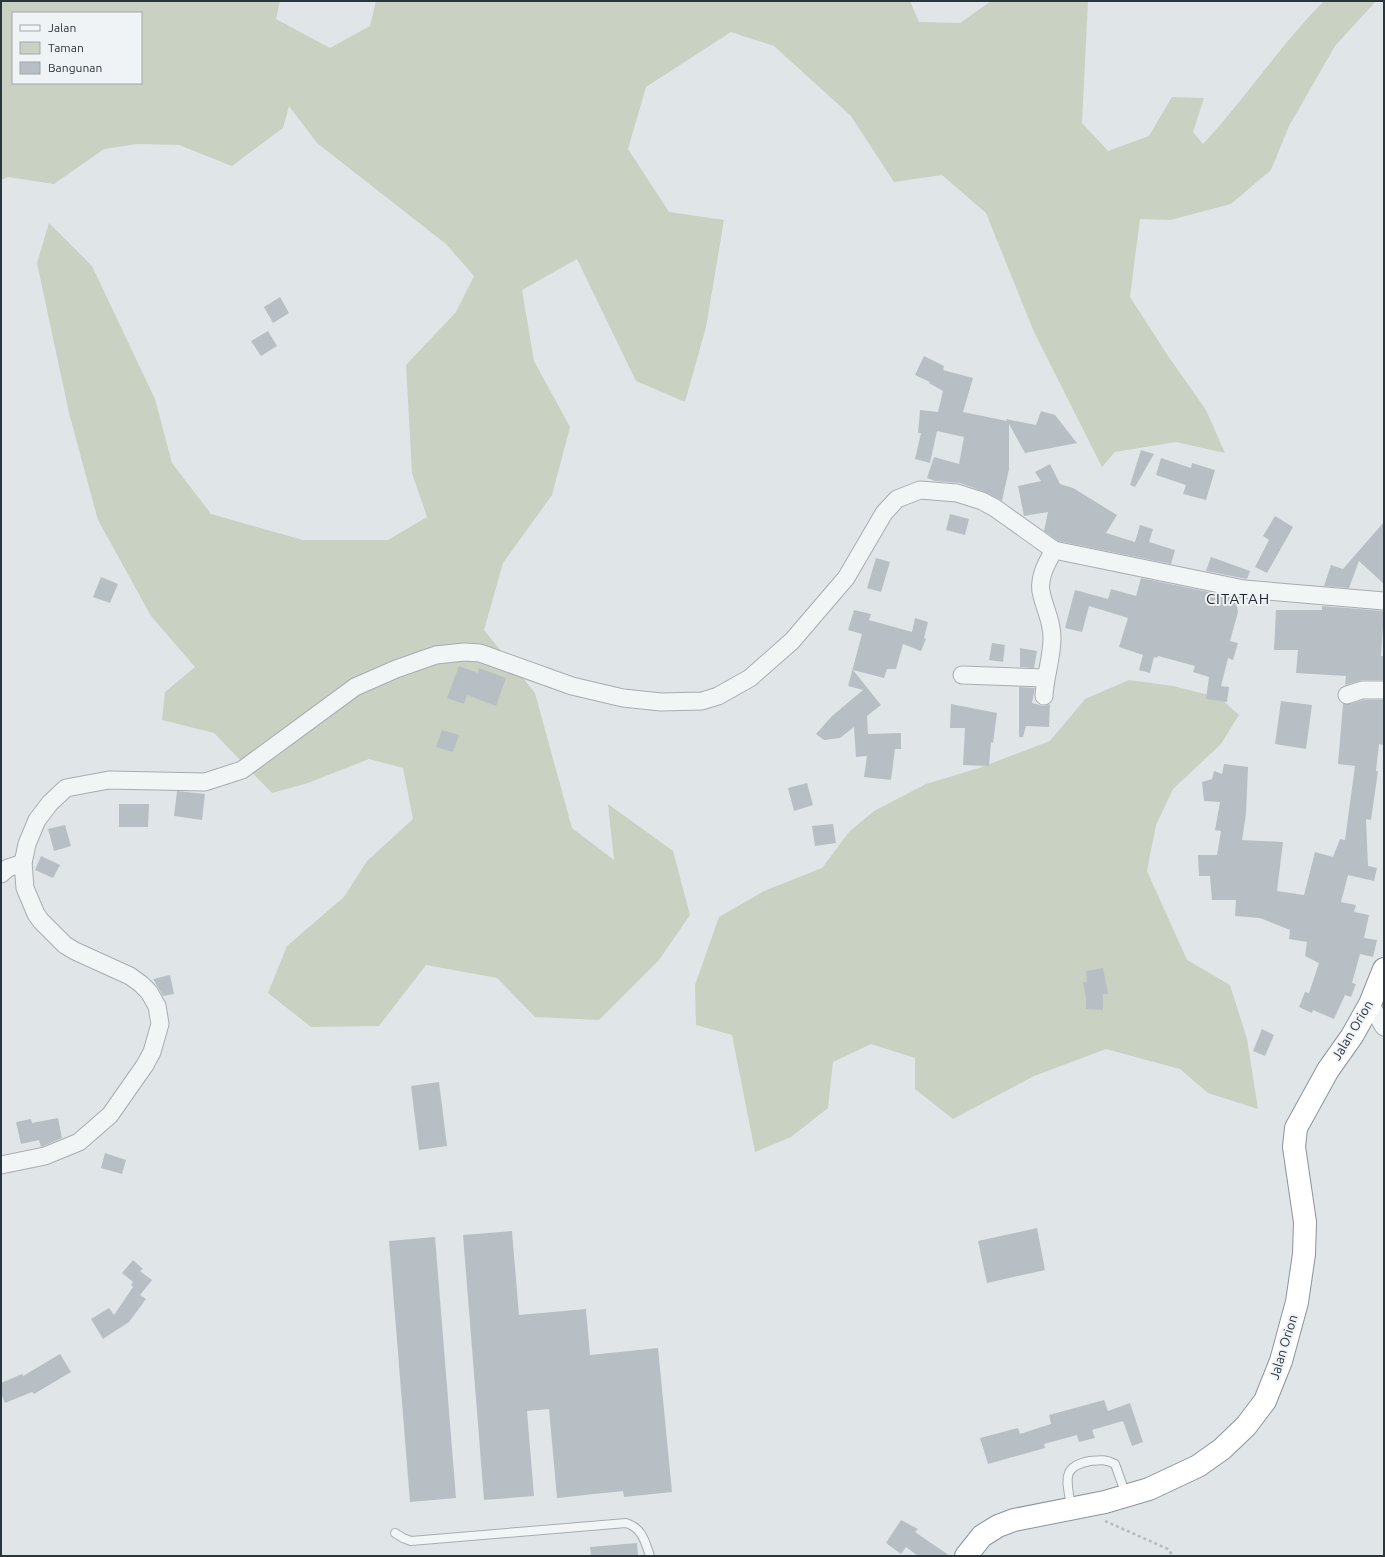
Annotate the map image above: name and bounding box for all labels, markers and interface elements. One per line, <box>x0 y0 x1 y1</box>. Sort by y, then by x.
legend <box>12 12 142 84</box>
text: Jalan <box>48 21 76 34</box>
text: Taman <box>48 41 84 54</box>
text: Bangunan <box>48 61 102 74</box>
district label: CITATAH <box>1206 590 1270 607</box>
street label: Jalan Orion <box>1329 998 1375 1062</box>
street label: Jalan Orion <box>1267 1313 1299 1381</box>

